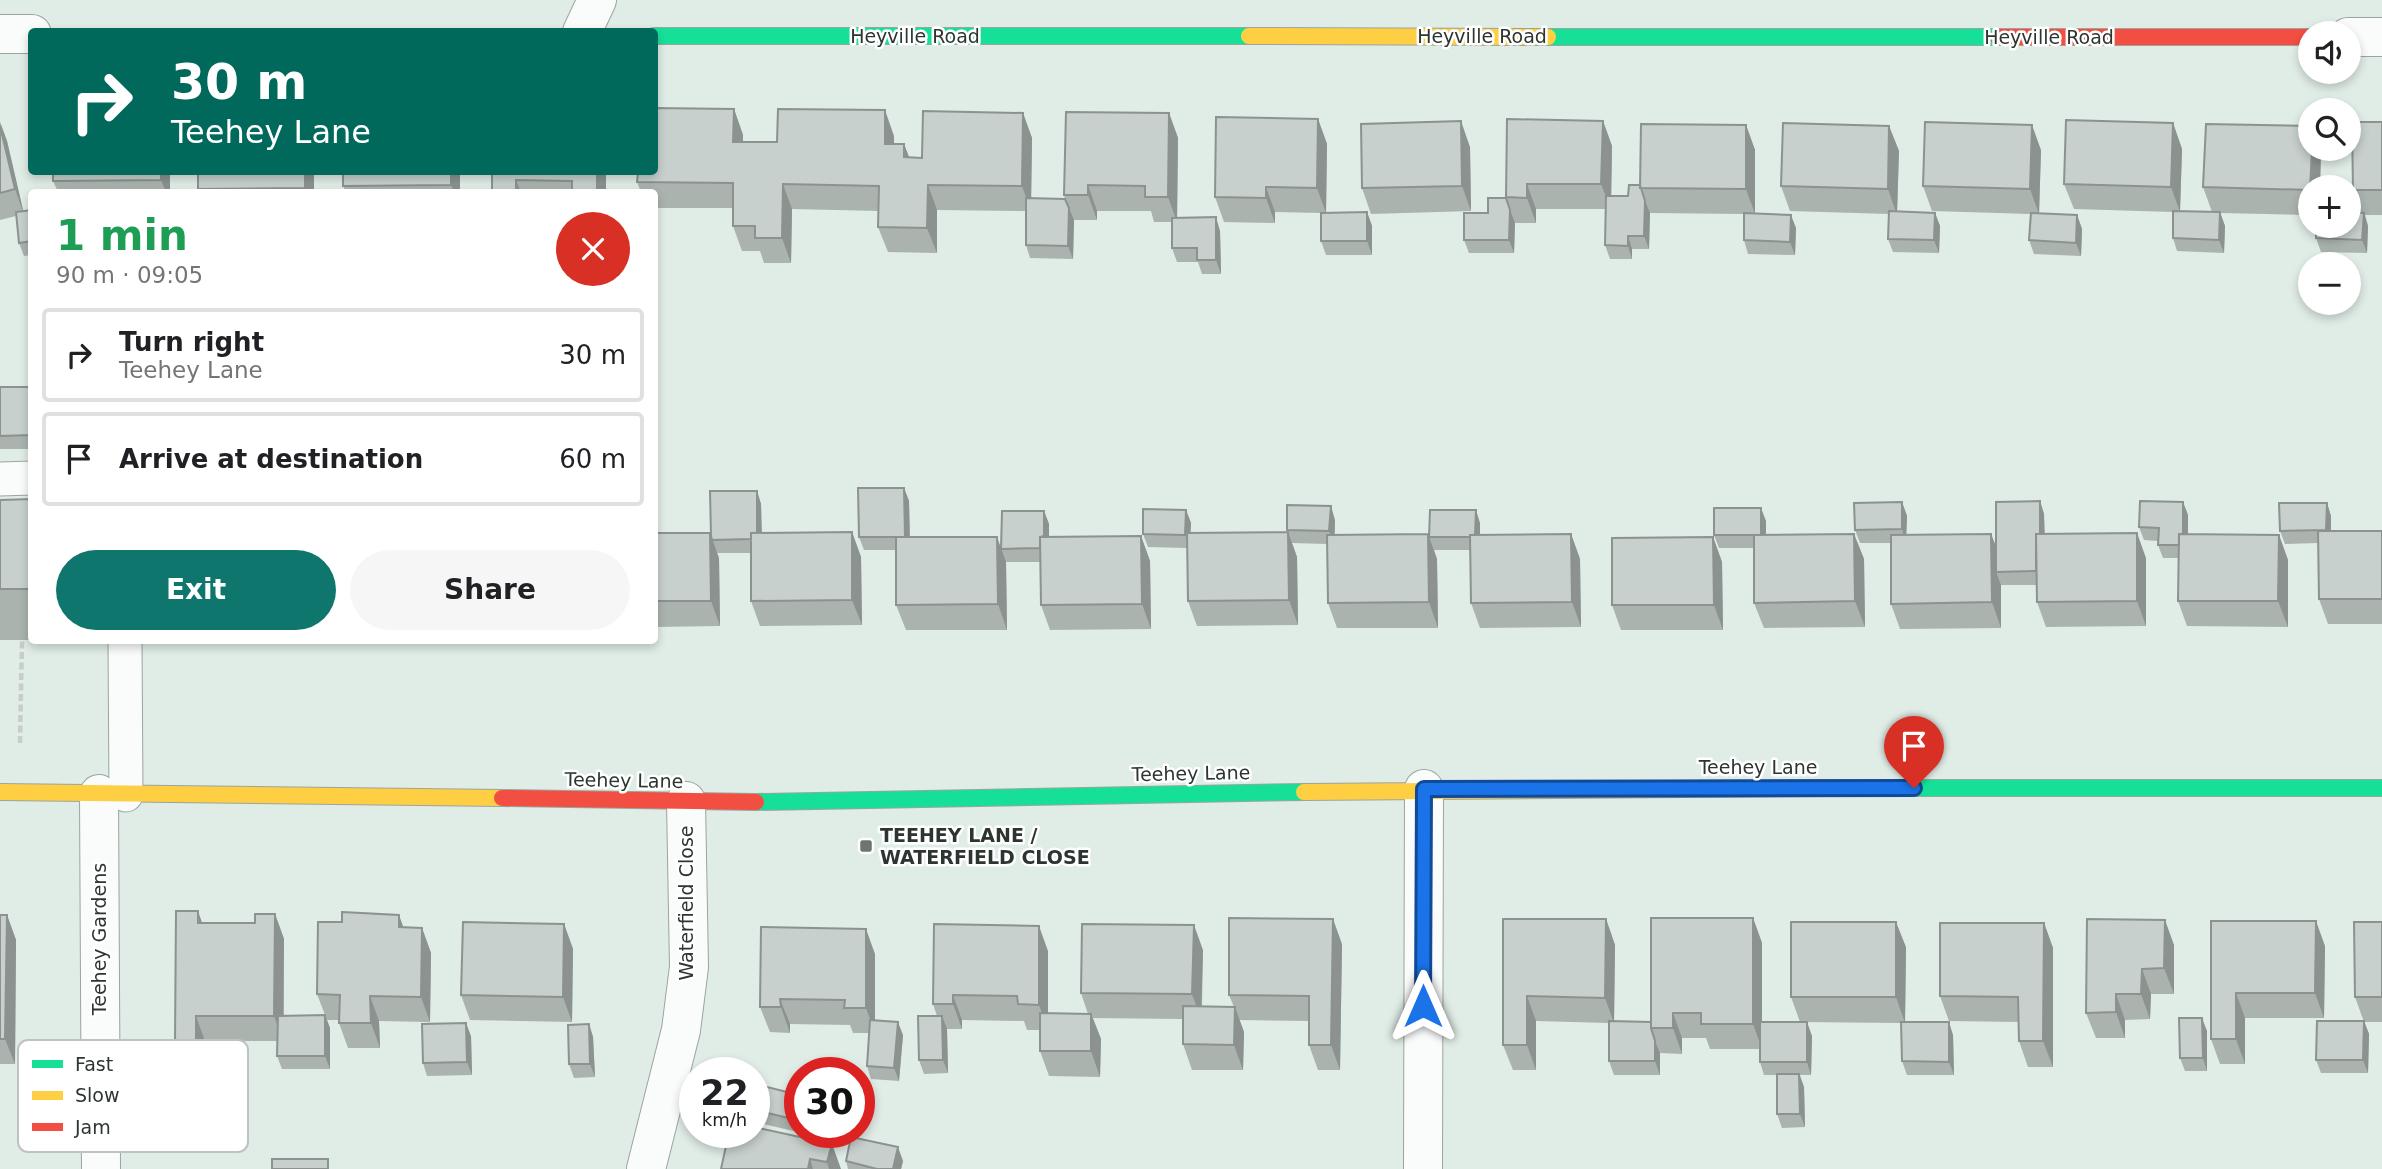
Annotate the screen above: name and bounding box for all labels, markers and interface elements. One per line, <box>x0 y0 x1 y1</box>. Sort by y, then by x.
map controls <box>2298 21 2361 315</box>
button: sound <box>2298 21 2361 84</box>
street label: Heyville Road <box>850 25 980 47</box>
street label: Heyville Road <box>1417 25 1547 47</box>
street label: Heyville Road <box>1984 26 2114 48</box>
text: 30 m <box>171 54 307 111</box>
icon: right <box>56 56 147 147</box>
button: search <box>2298 98 2361 161</box>
text: Teehey Lane <box>171 113 371 151</box>
button: + <box>2298 175 2361 238</box>
text: 1 min <box>56 211 188 260</box>
button: close <box>556 212 630 286</box>
button: − <box>2298 252 2361 315</box>
text: 90 m · 09:05 <box>56 262 203 288</box>
text: Turn right <box>119 327 264 357</box>
icon: right <box>60 336 98 374</box>
text: 30 m <box>559 340 626 370</box>
text: Teehey Lane <box>119 357 263 383</box>
icon: arrive <box>60 440 98 478</box>
text: Arrive at destination <box>119 444 423 474</box>
text: 60 m <box>559 444 626 474</box>
button: Exit <box>56 550 336 630</box>
button: Share <box>350 550 630 630</box>
pin <box>1884 716 1944 788</box>
icon: arrive <box>1895 727 1933 765</box>
street label: Teehey Lane <box>1698 756 1817 778</box>
street label: Teehey Lane <box>1130 761 1251 785</box>
street label: Teehey Lane <box>563 768 684 792</box>
place label: TEEHEY LANE / WATERFIELD CLOSE <box>880 824 1090 868</box>
street label: Waterfield Close <box>675 826 697 980</box>
marker: TEEHEY LANE / WATERFIELD CLOSE <box>858 838 874 854</box>
street label: Teehey Gardens <box>88 863 110 1016</box>
position arrow <box>1386 969 1460 1043</box>
legend <box>18 1040 248 1152</box>
text: Fast <box>75 1053 113 1075</box>
speed limit sign: 30 <box>784 1057 875 1148</box>
text: 22 <box>700 1073 749 1113</box>
text: Slow <box>75 1084 120 1106</box>
text: km/h <box>702 1109 747 1130</box>
text: Jam <box>74 1116 111 1138</box>

